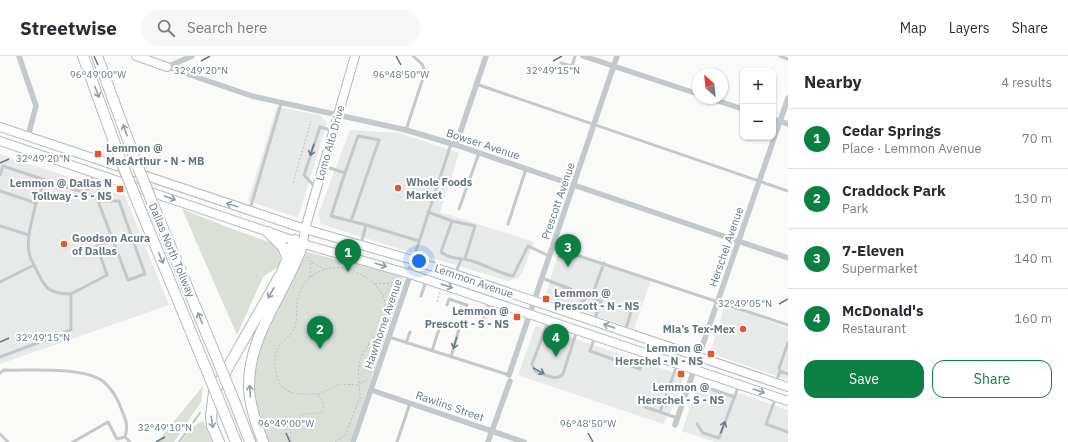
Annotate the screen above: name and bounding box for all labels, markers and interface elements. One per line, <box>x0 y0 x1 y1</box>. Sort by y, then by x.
search box <box>141 10 421 46</box>
text: Streetwise <box>20 16 117 40</box>
icon: search <box>155 17 177 39</box>
text: Search here <box>187 18 267 37</box>
text: Map <box>900 19 927 37</box>
text: Layers <box>949 19 990 37</box>
text: Share <box>1012 19 1048 37</box>
text: 32°49'20"N <box>174 64 228 77</box>
text: 32°49'15"N <box>526 64 580 77</box>
text: 96°49'00"W <box>70 68 126 81</box>
text: 96°48'50"W <box>373 68 429 81</box>
north arrow <box>692 68 728 104</box>
map controls <box>740 68 776 140</box>
button: + <box>740 68 776 104</box>
text: Nearby <box>804 71 862 93</box>
text: 4 results <box>1001 74 1052 91</box>
one-way arrow <box>94 86 101 98</box>
street label: Lomo Alto Drive <box>313 104 347 182</box>
button: − <box>740 104 776 140</box>
text: Cedar Springs <box>842 121 941 140</box>
one-way arrow <box>121 124 128 137</box>
street label: Bowser Avenue <box>444 126 522 162</box>
text: 1 <box>813 130 821 147</box>
text: 70 m <box>1022 130 1052 147</box>
text: Place · Lemmon Avenue <box>842 140 982 157</box>
place label: Lemmon @ MacArthur - N - MB <box>106 141 204 168</box>
one-way arrow <box>308 144 315 157</box>
marker: Lemmon @ MacArthur - N - MB <box>93 149 103 159</box>
text: 32°49'20"N <box>16 152 70 165</box>
street label: Prescott Avenue <box>538 161 578 241</box>
place label: Whole Foods Market <box>406 175 473 202</box>
place label: Lemmon @ Dallas N Tollway - S - NS <box>10 176 112 203</box>
text: Craddock Park <box>842 181 946 200</box>
marker: Whole Foods Market <box>393 183 403 193</box>
marker: Lemmon @ Dallas N Tollway - S - NS <box>115 184 125 194</box>
text: 2 <box>813 190 821 207</box>
text: 130 m <box>1014 190 1052 207</box>
one-way arrow <box>163 195 175 203</box>
one-way arrow <box>226 200 238 208</box>
text: Park <box>842 200 868 217</box>
street label: Dallas North Tollway <box>146 201 198 300</box>
street label: Herschel Avenue <box>706 205 746 289</box>
place label: Goodson Acura of Dallas <box>72 231 150 258</box>
pin: 3 <box>555 234 581 267</box>
marker: Goodson Acura of Dallas <box>59 239 69 249</box>
pin: 1 <box>335 239 361 272</box>
text: 7-Eleven <box>842 241 904 260</box>
text: 3 <box>813 250 821 267</box>
text: 140 m <box>1014 250 1052 267</box>
your location <box>409 251 429 271</box>
one-way arrow <box>158 252 166 264</box>
text: Supermarket <box>842 260 918 277</box>
street label: Lemmon Avenue <box>433 261 515 301</box>
one-way arrow <box>374 262 387 270</box>
street label: Hawthorne Avenue <box>361 277 405 371</box>
one-way arrow <box>441 283 454 290</box>
place label: Lemmon @ Prescott - N - NS <box>554 286 640 313</box>
one-way arrow <box>266 287 274 299</box>
marker: Lemmon @ Prescott - N - NS <box>541 294 551 304</box>
text: 32°49'05"N <box>718 297 772 310</box>
text: McDonald's <box>842 301 924 320</box>
place label: Lemmon @ Prescott - S - NS <box>425 304 509 331</box>
text: 4 <box>813 310 821 327</box>
text: 160 m <box>1014 310 1052 327</box>
one-way arrow <box>196 312 204 324</box>
marker: Lemmon @ Prescott - S - NS <box>512 312 522 322</box>
pin: 2 <box>307 316 333 349</box>
text: Restaurant <box>842 320 906 337</box>
one-way arrow <box>604 322 616 330</box>
place label: Mia’s Tex-Mex <box>663 322 735 336</box>
pin: 4 <box>543 324 569 357</box>
marker: Mia’s Tex-Mex <box>738 324 748 334</box>
text: 32°49'15"N <box>16 331 70 344</box>
one-way arrow <box>451 336 458 349</box>
place label: Lemmon @ Herschel - N - NS <box>615 341 703 368</box>
marker: Lemmon @ Herschel - N - NS <box>706 349 716 359</box>
button: Save <box>804 360 924 398</box>
button: Share <box>932 360 1052 398</box>
one-way arrow <box>533 368 545 376</box>
marker: Lemmon @ Herschel - S - NS <box>676 369 686 379</box>
place label: Lemmon @ Herschel - S - NS <box>638 380 725 407</box>
one-way arrow <box>246 385 253 398</box>
one-way arrow <box>752 387 764 395</box>
street label: Rawlins Street <box>414 388 486 424</box>
one-way arrow <box>208 415 216 428</box>
text: 96°49'00"W <box>258 417 314 430</box>
text: 96°48'50"W <box>560 417 616 430</box>
text: 32°49'10"N <box>138 421 192 434</box>
one-way arrow <box>719 421 727 433</box>

